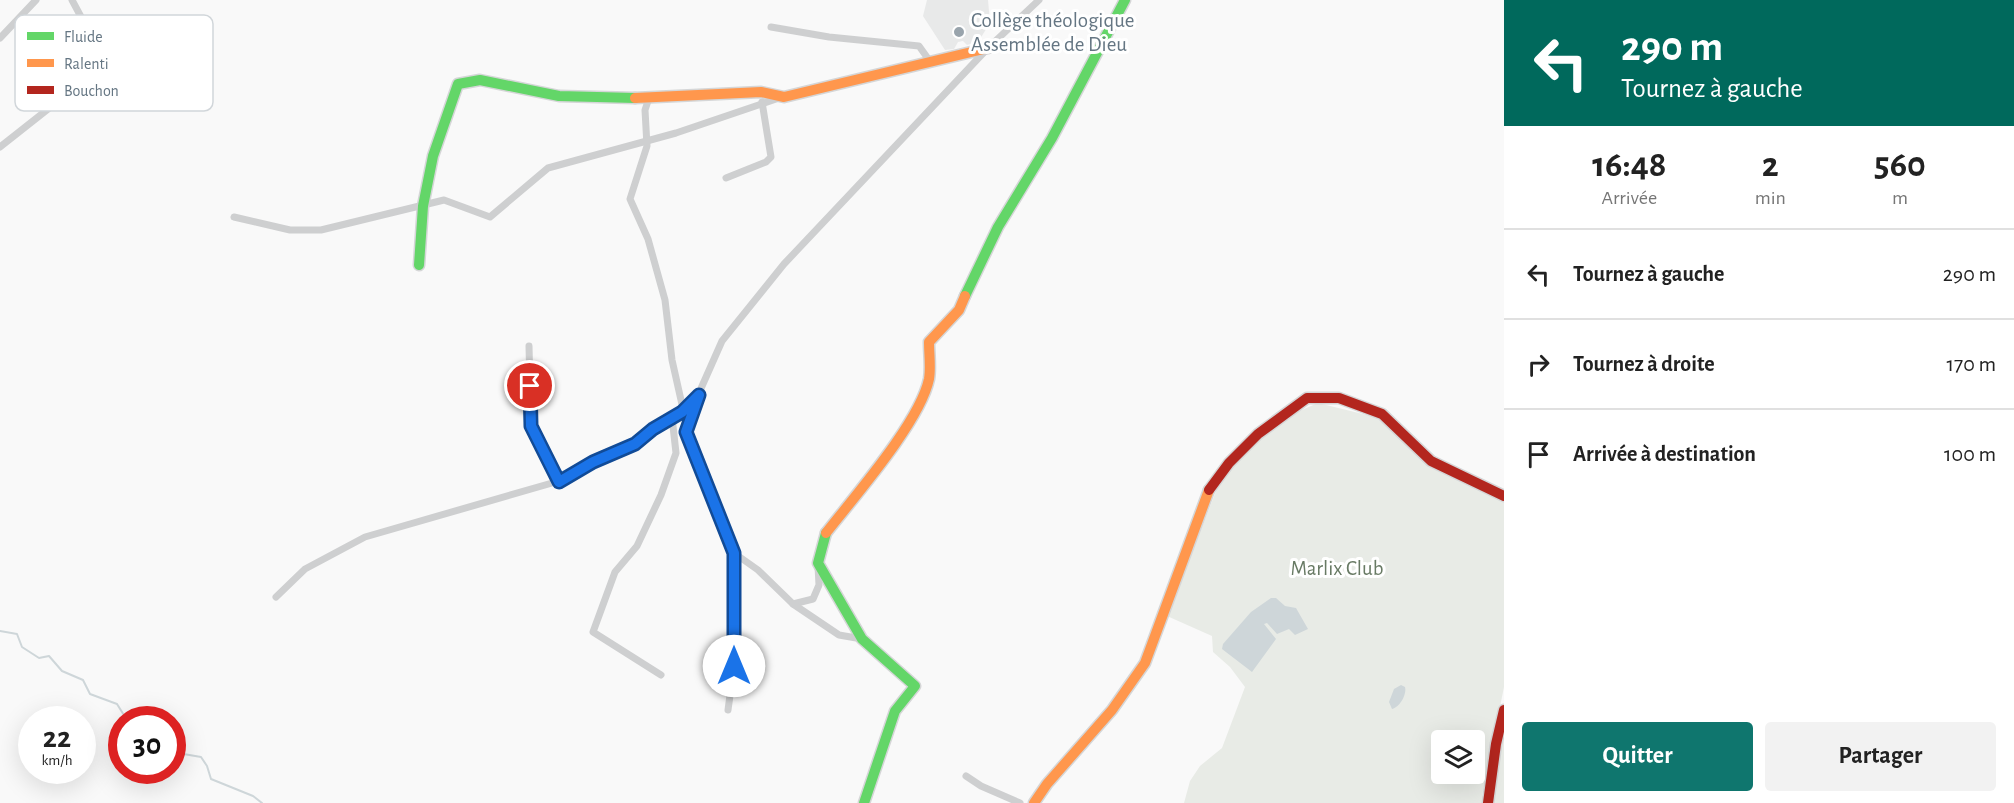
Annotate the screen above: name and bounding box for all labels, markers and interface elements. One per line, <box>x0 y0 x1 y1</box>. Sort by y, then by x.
place label: Collège théologique Assemblée de Dieu <box>971 10 1135 55</box>
legend <box>15 15 213 111</box>
icon: left <box>1522 24 1600 102</box>
marker: Collège théologique Assemblée de Dieu <box>952 25 966 39</box>
text: 290 m <box>1621 26 1723 68</box>
text: Fluide <box>64 29 103 45</box>
text: Ralenti <box>64 56 109 72</box>
text: Tournez à gauche <box>1621 75 1803 102</box>
text: Bouchon <box>64 83 119 99</box>
text: 16:48 <box>1592 147 1667 183</box>
text: 2 <box>1762 147 1779 183</box>
text: 560 <box>1874 147 1926 183</box>
text: Arrivée <box>1602 188 1657 208</box>
text: min <box>1755 188 1786 208</box>
text: m <box>1892 188 1908 208</box>
icon: left <box>1522 258 1555 291</box>
text: Tournez à gauche <box>1573 263 1724 285</box>
text: 290 m <box>1943 263 1996 285</box>
icon: right <box>1522 348 1555 381</box>
text: Tournez à droite <box>1573 353 1715 375</box>
text: 170 m <box>1946 353 1996 375</box>
pin <box>504 360 555 411</box>
icon: arrive <box>513 369 546 402</box>
icon: arrive <box>1522 438 1555 471</box>
text: Arrivée à destination <box>1573 443 1756 465</box>
text: 100 m <box>1944 443 1996 465</box>
park label: Marlix Club <box>1290 558 1384 579</box>
position arrow <box>702 634 766 698</box>
speed limit sign: 30 <box>108 706 186 784</box>
button: Quitter <box>1522 722 1753 791</box>
button: Partager <box>1765 722 1996 791</box>
text: 22 <box>43 723 71 753</box>
map controls <box>1431 730 1485 784</box>
button: layers <box>1431 730 1485 784</box>
text: km/h <box>42 753 72 768</box>

